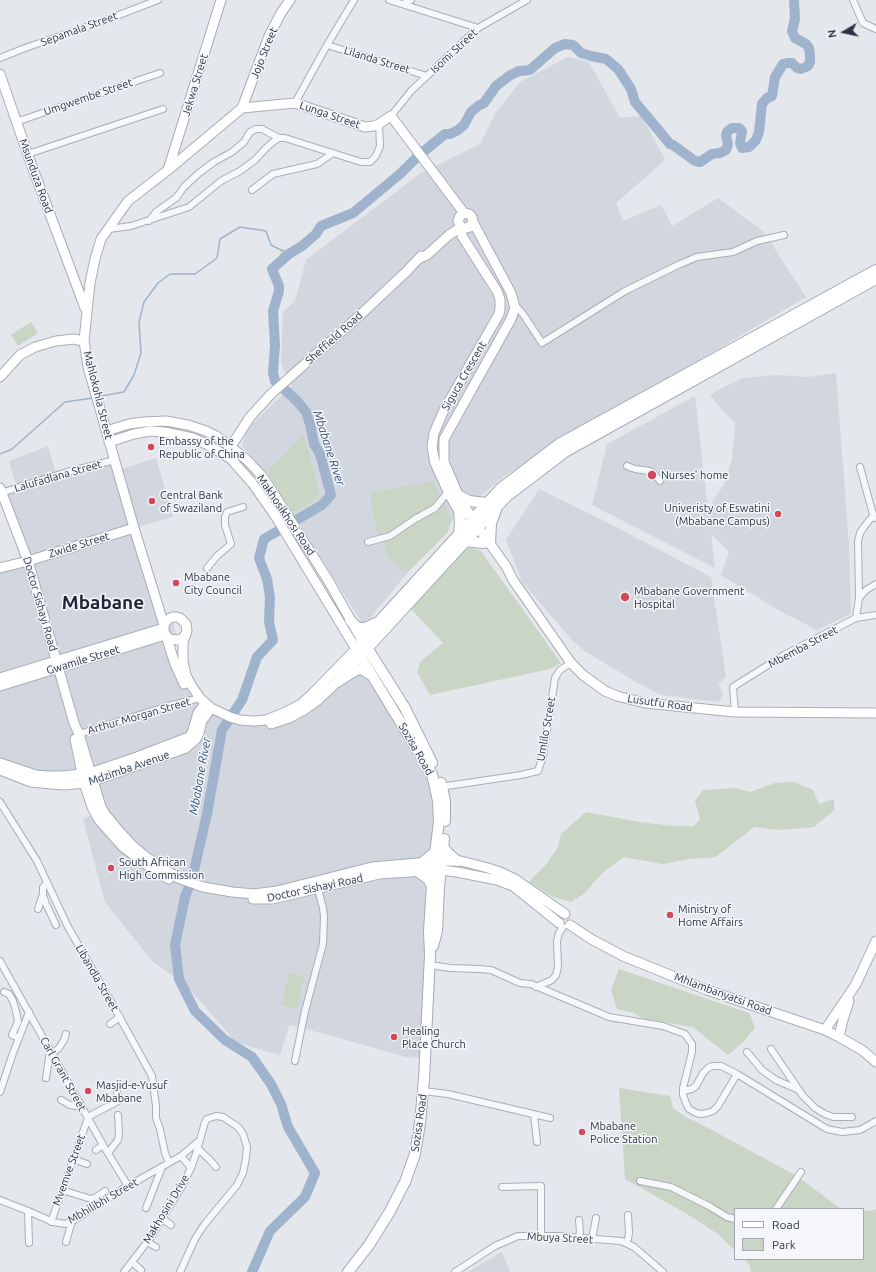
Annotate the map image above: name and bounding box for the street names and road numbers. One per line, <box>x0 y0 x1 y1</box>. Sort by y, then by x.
street label: Sepamala Street <box>39 9 119 49</box>
street label: Jojo Street <box>248 25 280 81</box>
street label: Isomi Street <box>428 26 480 76</box>
street label: Lilanda Street <box>342 44 412 76</box>
street label: Jekwa Street <box>179 52 211 118</box>
street label: Umgwembe Street <box>42 76 134 118</box>
street label: Lunga Street <box>298 98 362 132</box>
street label: Msunduza Road <box>16 137 56 215</box>
street label: Sheffield Road <box>303 309 365 367</box>
street label: Siguca Crescent <box>439 339 489 413</box>
street label: Mahlokohla Street <box>81 349 115 441</box>
street label: Lalufadlana Street <box>13 457 103 495</box>
street label: Makhosikhosi Road <box>254 472 318 558</box>
street label: Zwide Street <box>47 529 111 561</box>
street label: Doctor Sishayi Road <box>20 555 60 653</box>
street label: Mbemba Street <box>766 623 840 671</box>
street label: Gwamile Street <box>45 643 121 677</box>
street label: Lusutfu Road <box>627 692 693 714</box>
street label: Arthur Morgan Street <box>86 695 192 737</box>
street label: Umlilo Street <box>534 696 558 762</box>
street label: Sozisa Road <box>396 721 436 777</box>
street label: Mdzimba Avenue <box>87 748 171 788</box>
street label: Doctor Sishayi Road <box>266 871 364 905</box>
street label: Libandla Street <box>73 942 121 1014</box>
street label: Mhlambanyatsi Road <box>672 970 774 1018</box>
street label: Carl Grant Street <box>37 1035 89 1113</box>
street label: Sozisa Road <box>408 1093 430 1153</box>
street label: Mvemve Street <box>50 1132 88 1208</box>
street label: Makhosini Drive <box>140 1172 192 1246</box>
street label: Mbhilibhi Street <box>65 1176 141 1226</box>
street label: Mbuya Street <box>526 1230 594 1246</box>

